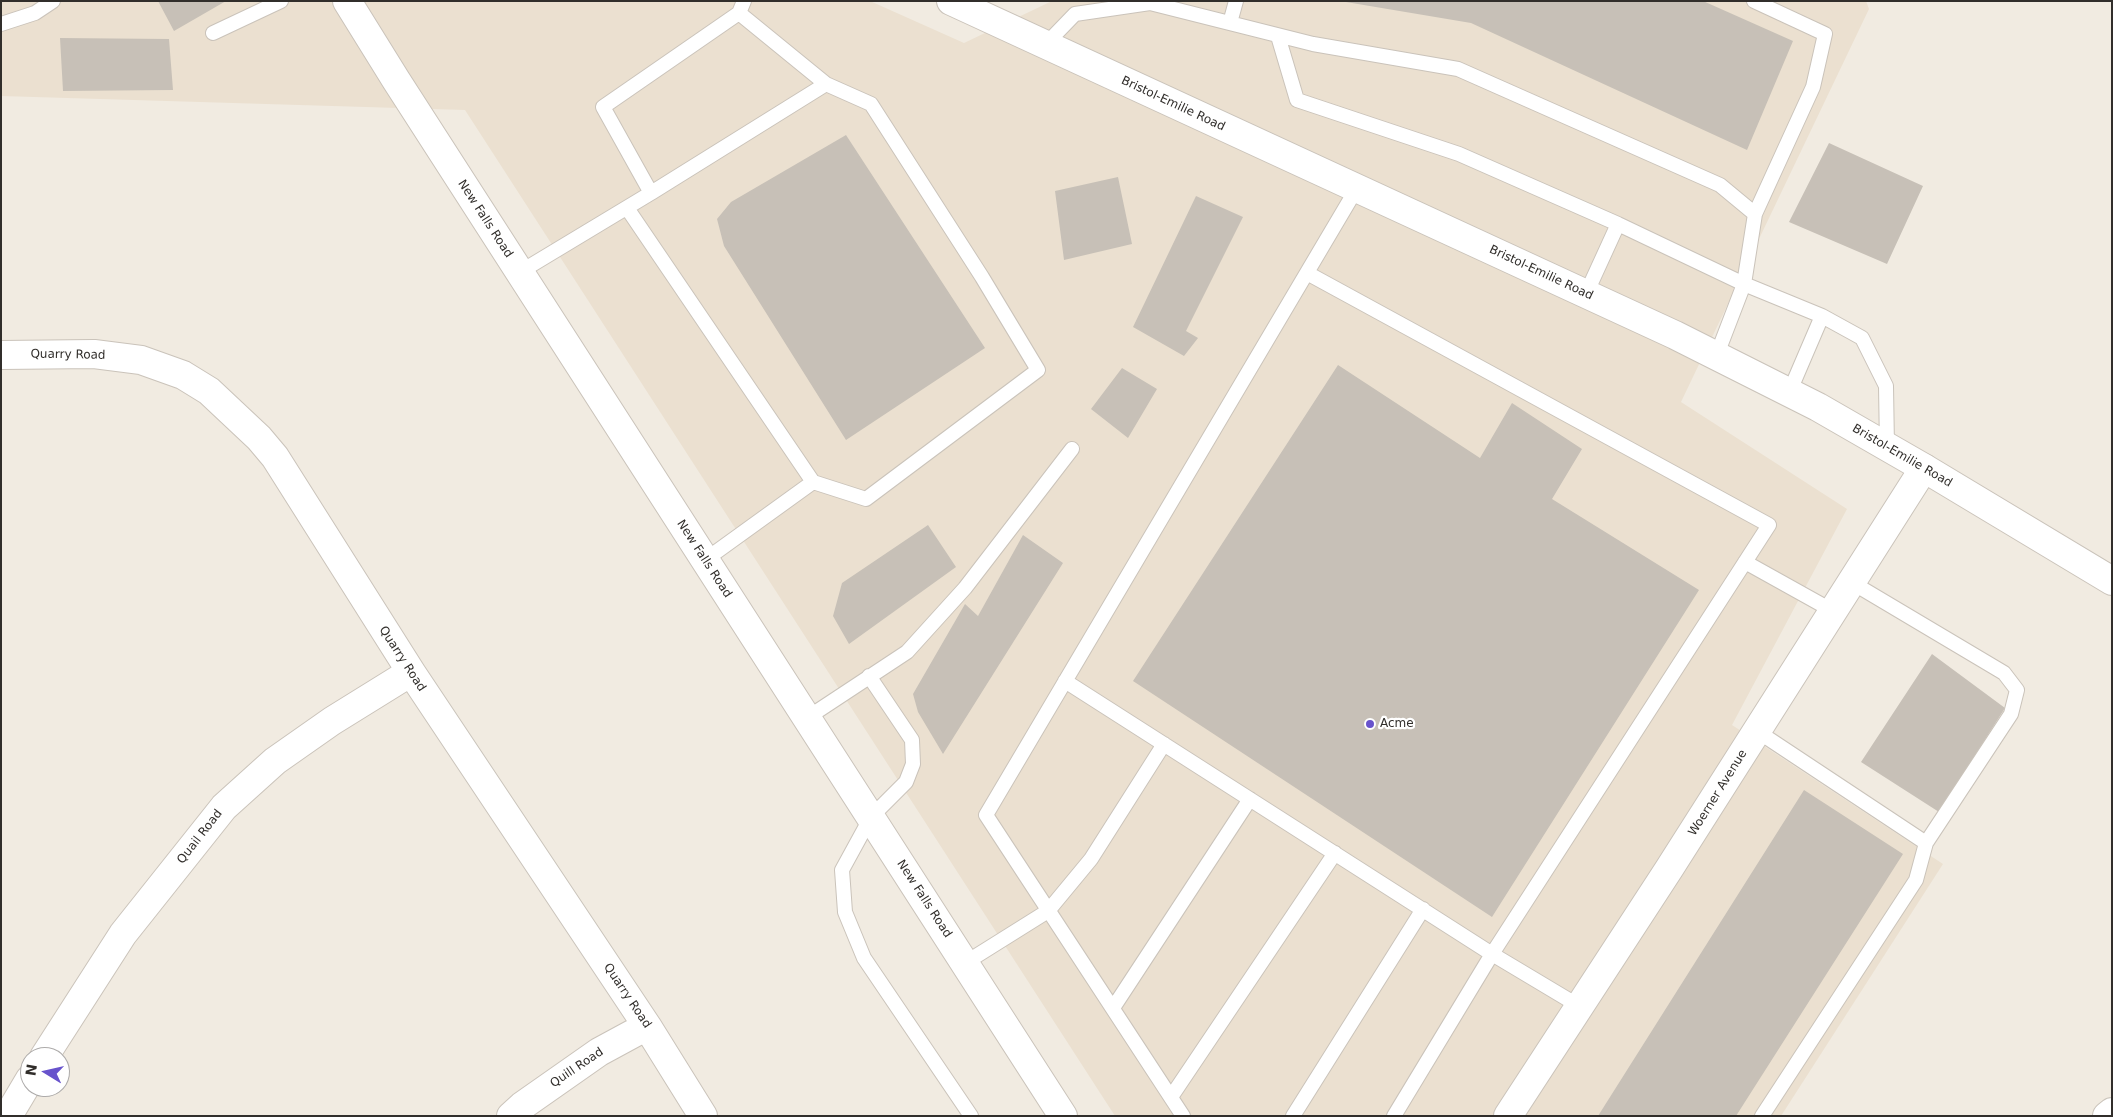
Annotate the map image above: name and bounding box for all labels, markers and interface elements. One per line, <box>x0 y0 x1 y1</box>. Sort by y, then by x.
street label: Bristol-Emilie Road <box>1119 74 1227 134</box>
street label: New Falls Road <box>454 177 516 261</box>
street label: Bristol-Emilie Road <box>1487 243 1595 303</box>
street label: Quarry Road <box>30 347 106 363</box>
street label: Bristol-Emilie Road <box>1849 422 1955 490</box>
street label: New Falls Road <box>673 517 735 601</box>
street label: Quarry Road <box>376 624 428 694</box>
place label: Acme <box>1380 717 1414 731</box>
marker: Acme <box>1364 718 1376 730</box>
street label: Woerner Avenue <box>1686 747 1750 839</box>
street label: Quail Road <box>174 807 226 867</box>
street label: New Falls Road <box>893 857 955 941</box>
street label: Quarry Road <box>600 961 654 1031</box>
street label: Quill Road <box>548 1045 606 1091</box>
north arrow <box>20 1047 70 1097</box>
text: N <box>22 1063 40 1077</box>

